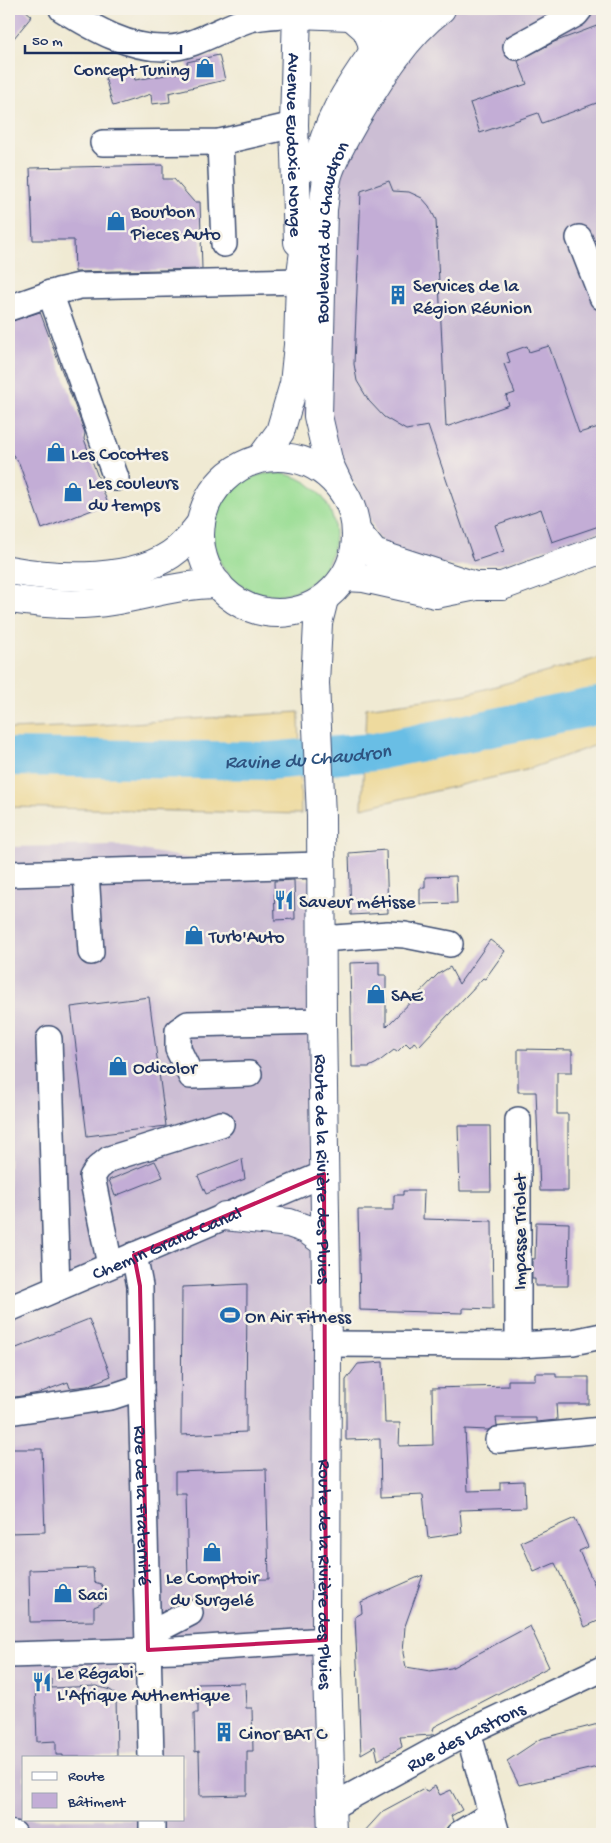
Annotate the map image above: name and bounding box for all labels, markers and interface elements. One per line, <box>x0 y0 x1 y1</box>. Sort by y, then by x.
scale bar <box>25 22 181 54</box>
text: 50 m <box>32 33 63 51</box>
street label: Avenue Eudoxie Nonge <box>279 53 306 238</box>
shop icon: Concept Tuning <box>194 57 216 79</box>
place label: Concept Tuning <box>74 60 190 83</box>
street label: Boulevard du Chaudron <box>312 138 356 325</box>
place label: Bourbon Pieces Auto <box>130 202 221 247</box>
shop icon: Bourbon Pieces Auto <box>105 210 127 232</box>
place label: Services de la Région Réunion <box>413 276 532 321</box>
building icon: Services de la Région Réunion <box>387 284 409 306</box>
shop icon: Les Cocottes <box>45 441 67 463</box>
place label: Les Cocottes <box>71 444 169 467</box>
place label: Les couleurs du temps <box>88 473 179 518</box>
shop icon: Les couleurs du temps <box>62 481 84 503</box>
water label: Ravine du Chaudron <box>225 741 394 776</box>
restaurant icon: Saveur métisse <box>273 889 295 911</box>
place label: Saveur métisse <box>299 892 416 915</box>
shop icon: Turb'Auto <box>183 924 205 946</box>
place label: Turb'Auto <box>208 927 285 950</box>
shop icon: SAE <box>365 983 387 1005</box>
place label: SAE <box>391 986 424 1009</box>
street label: Route de la Rivière des Pluies <box>308 1054 334 1285</box>
shop icon: Odicolor <box>107 1055 129 1077</box>
place label: Odicolor <box>133 1058 199 1081</box>
street label: Impasse Triolet <box>510 1172 533 1290</box>
street label: Chemin Grand Canal <box>89 1203 246 1287</box>
sports icon: On Air Fitness <box>219 1304 241 1326</box>
place label: On Air Fitness <box>245 1307 352 1330</box>
street label: Rue de la Fraternité <box>127 1425 154 1586</box>
street label: Route de la Rivière des Pluies <box>311 1459 336 1690</box>
shop icon: Le Comptoir du Surgelé <box>201 1541 223 1563</box>
place label: Le Comptoir du Surgelé <box>166 1568 261 1613</box>
shop icon: Saci <box>52 1582 74 1604</box>
place label: Saci <box>78 1585 108 1608</box>
place label: Le Régabi - L'Afrique Authentique <box>57 1663 230 1708</box>
restaurant icon: Le Régabi - L'Afrique Authentique <box>31 1671 53 1693</box>
street label: Rue des Lastrons <box>403 1698 531 1779</box>
building icon: Cinor BAT C <box>213 1721 235 1743</box>
place label: Cinor BAT C <box>239 1724 328 1747</box>
legend <box>22 1756 185 1820</box>
text: Route <box>68 1768 105 1786</box>
text: Bâtiment <box>67 1794 127 1812</box>

